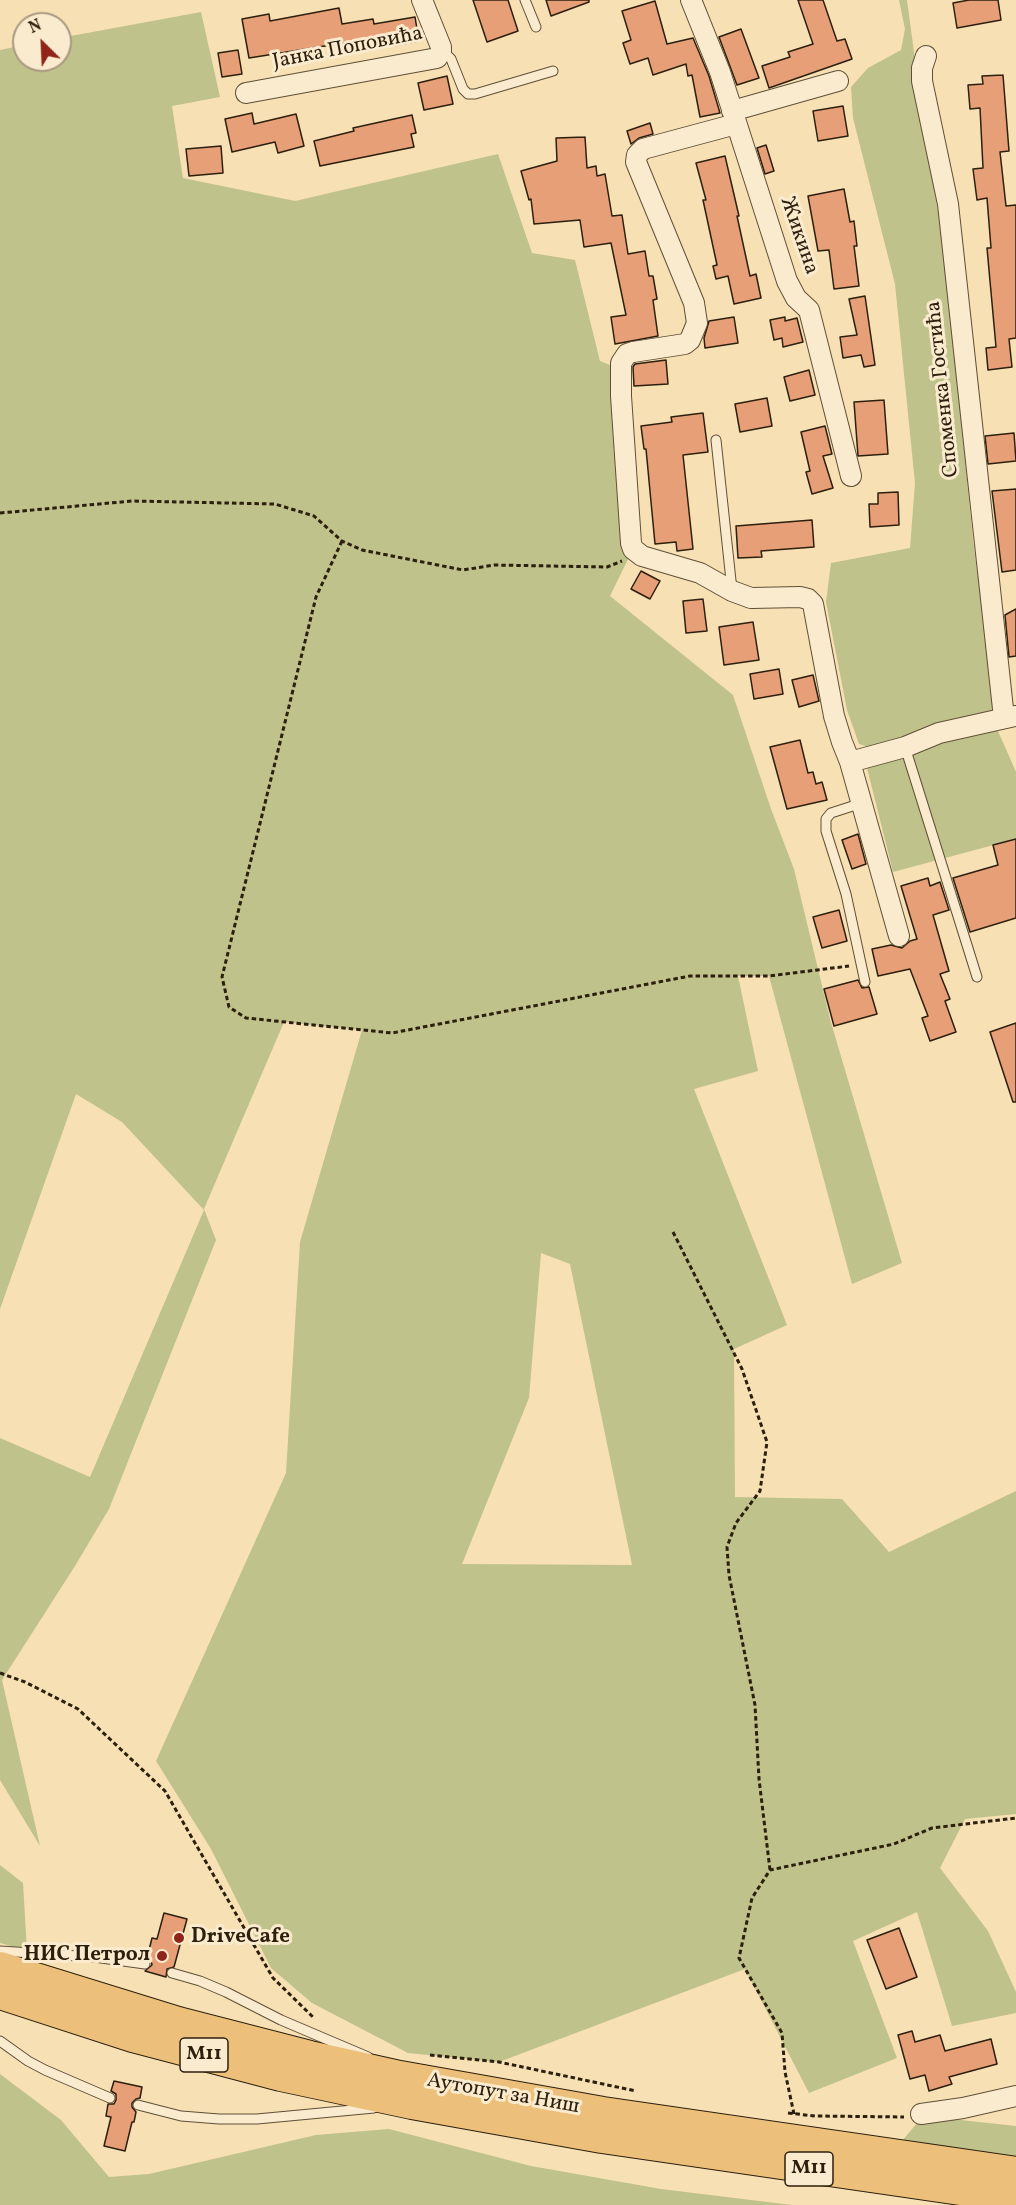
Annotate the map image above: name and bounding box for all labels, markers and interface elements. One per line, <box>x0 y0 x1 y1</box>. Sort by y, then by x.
north arrow <box>12 12 72 72</box>
text: N <box>26 15 45 40</box>
street label: Јанка Поповића <box>271 22 425 76</box>
street label: Жикина <box>773 194 823 278</box>
street label: Споменка Гостића <box>922 300 966 478</box>
place label: DriveCafe <box>191 1925 290 1951</box>
marker: DriveCafe <box>172 1931 186 1945</box>
place label: НИС Петрол <box>24 1943 150 1969</box>
marker: НИС Петрол <box>155 1949 169 1963</box>
road number: M11 <box>180 2038 228 2072</box>
street label: Аутопут за Ниш <box>425 2069 581 2121</box>
road number: M11 <box>785 2152 833 2186</box>

